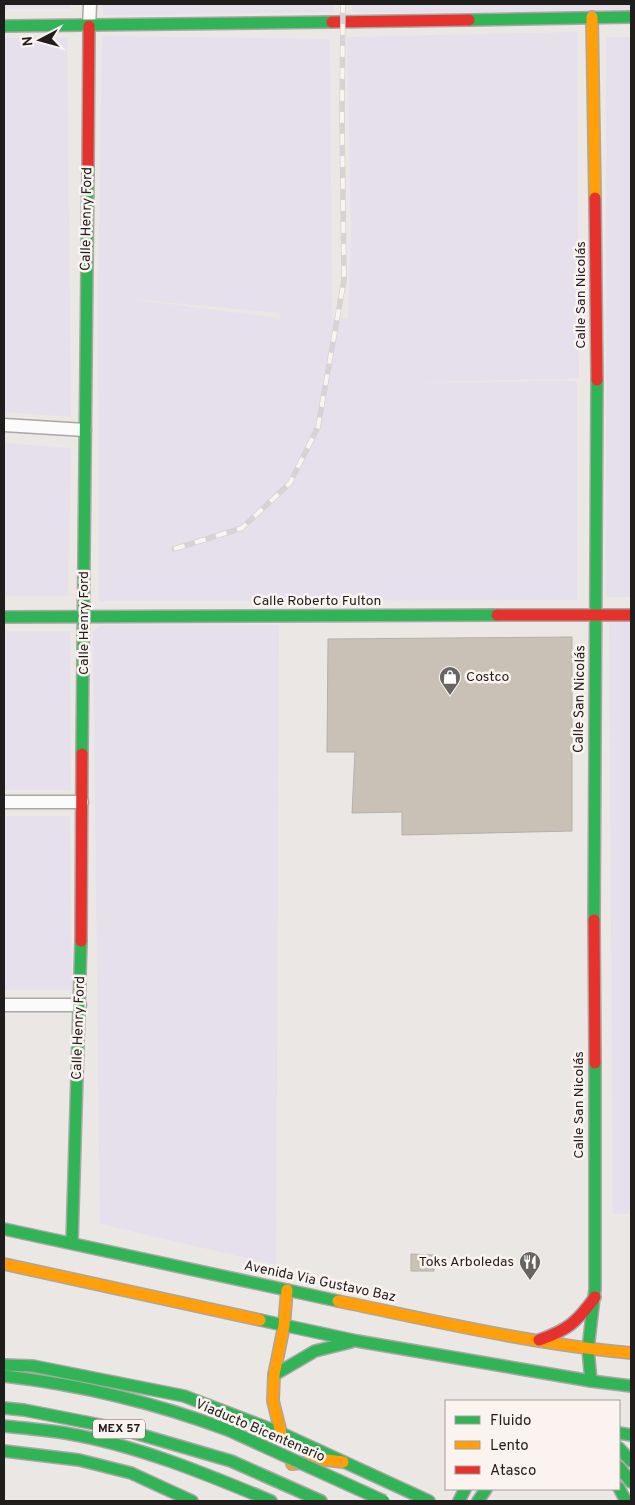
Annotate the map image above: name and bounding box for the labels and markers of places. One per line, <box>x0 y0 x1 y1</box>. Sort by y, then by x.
shop icon: Costco <box>438 665 462 696</box>
place label: Costco <box>466 669 509 686</box>
restaurant icon: Toks Arboledas <box>518 1250 542 1281</box>
place label: Toks Arboledas <box>419 1254 514 1271</box>

